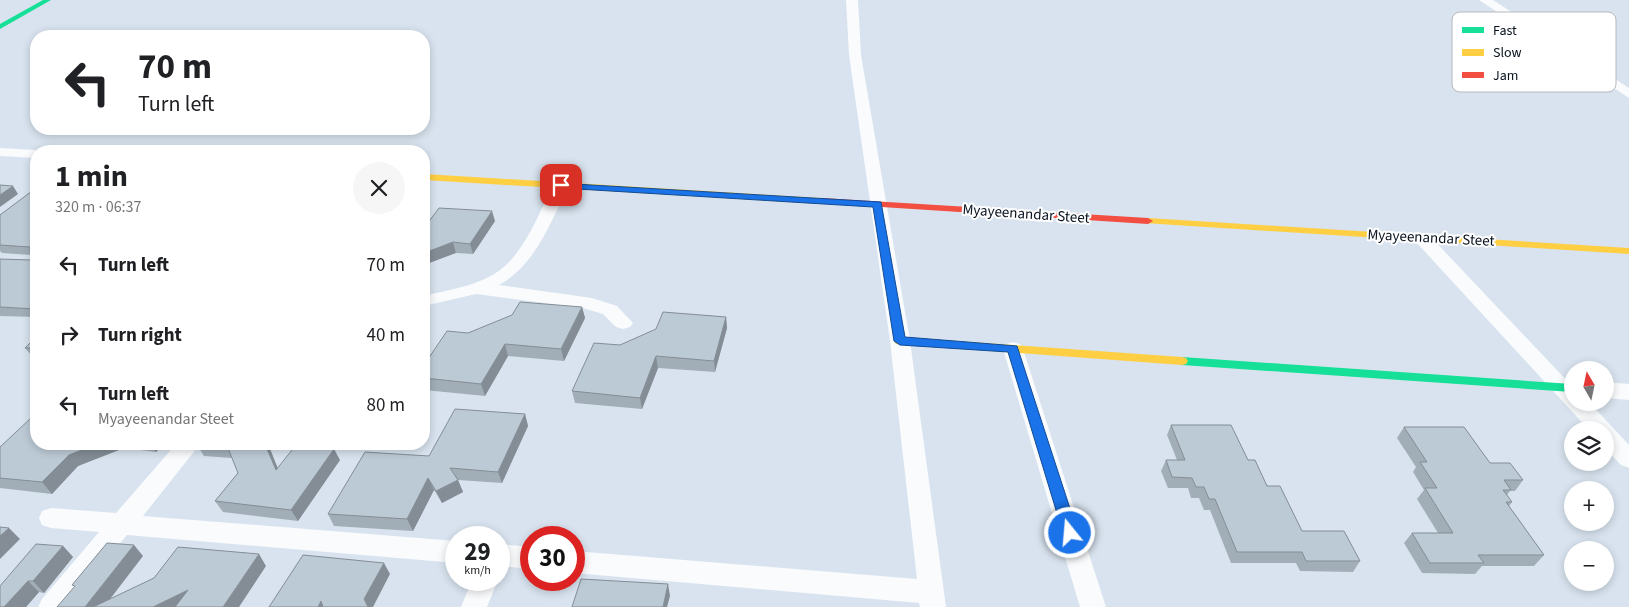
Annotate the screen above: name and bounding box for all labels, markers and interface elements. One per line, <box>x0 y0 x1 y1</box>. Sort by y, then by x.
legend <box>1452 12 1616 92</box>
text: Fast <box>1493 21 1517 41</box>
text: 70 m <box>138 42 212 92</box>
text: Slow <box>1493 43 1522 63</box>
icon: left <box>55 50 120 115</box>
text: Jam <box>1493 66 1518 86</box>
text: Turn left <box>138 88 214 120</box>
text: 1 min <box>55 155 128 198</box>
button: close <box>353 162 405 214</box>
pin <box>540 164 582 206</box>
icon: arrive <box>547 171 575 199</box>
text: 320 m · 06:37 <box>55 196 142 218</box>
street label: Myayeenandar Steet <box>962 199 1090 229</box>
street label: Myayeenandar Steet <box>1367 224 1495 252</box>
icon: left <box>55 251 83 279</box>
text: Turn left <box>98 252 169 279</box>
text: 70 m <box>367 252 405 279</box>
icon: right <box>55 321 83 349</box>
text: Turn right <box>98 322 182 349</box>
text: 40 m <box>367 322 405 349</box>
north arrow <box>1564 361 1614 411</box>
map controls <box>1564 361 1614 591</box>
text: Turn left <box>98 381 169 408</box>
icon: left <box>55 391 83 419</box>
text: 80 m <box>367 392 405 419</box>
text: Myayeenandar Steet <box>98 408 234 430</box>
button: layers <box>1564 421 1614 471</box>
button: + <box>1564 481 1614 531</box>
position arrow <box>1043 506 1095 558</box>
speed limit sign: 30 <box>520 526 585 591</box>
text: 29 <box>464 534 491 570</box>
button: − <box>1564 541 1614 591</box>
text: km/h <box>464 562 491 579</box>

